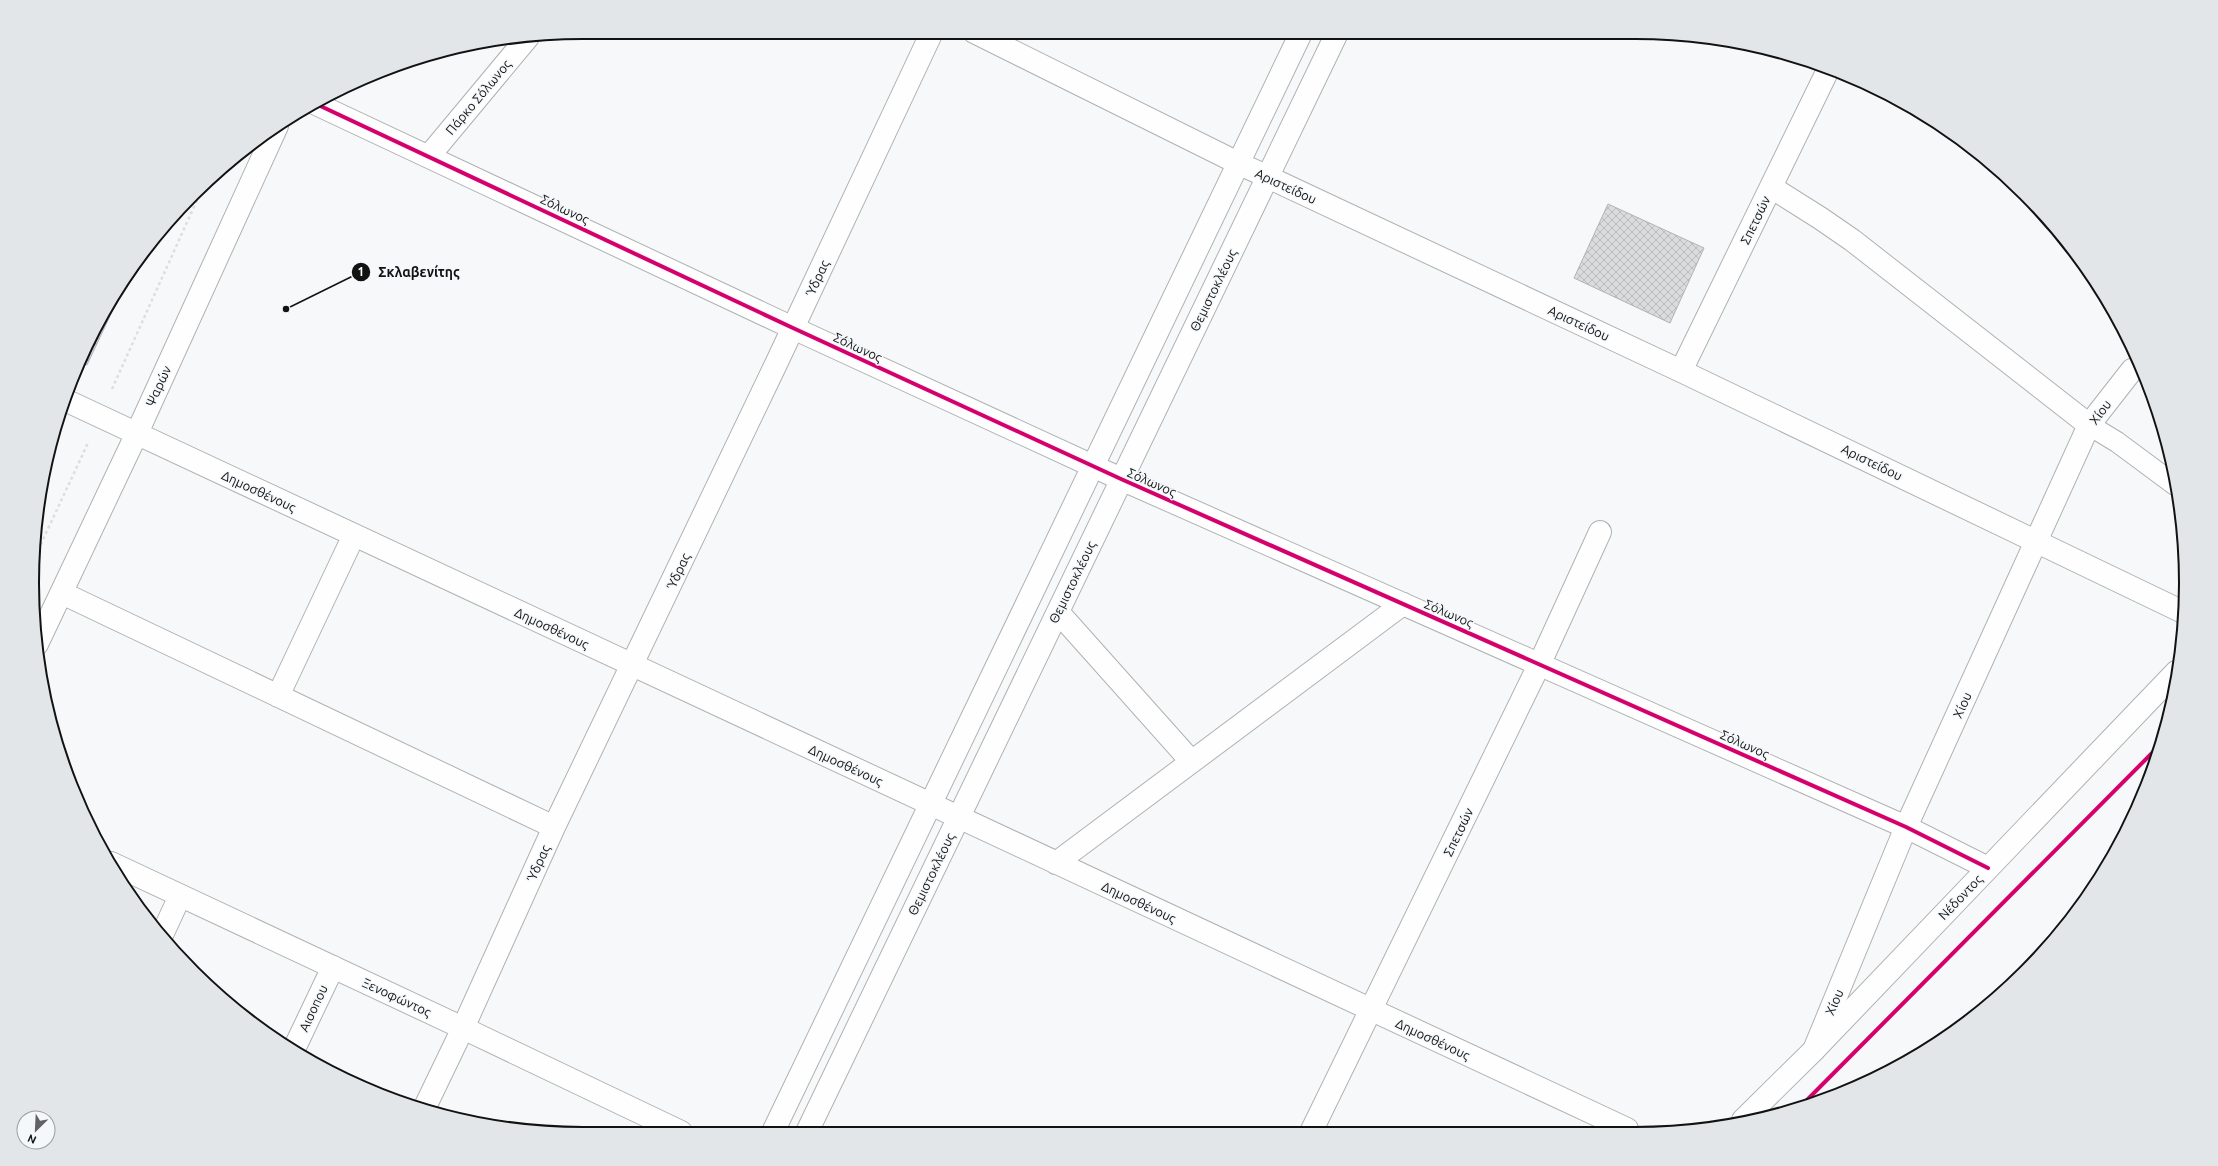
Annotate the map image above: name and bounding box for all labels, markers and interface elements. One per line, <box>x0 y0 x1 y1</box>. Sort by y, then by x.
street label: Πάρκο Σόλωνος <box>443 57 514 138</box>
street label: Αριστείδου <box>1253 166 1319 206</box>
street label: Σόλωνος <box>538 192 592 227</box>
street label: Σπετσών <box>1737 193 1773 246</box>
street label: Θεμιστοκλέους <box>1187 247 1240 334</box>
street label: Ύδρας <box>802 258 832 300</box>
callout: Σκλαβενίτης <box>351 259 468 285</box>
text: Σκλαβενίτης <box>378 264 460 280</box>
text: 1 <box>358 265 364 278</box>
street label: Αριστείδου <box>1546 303 1612 343</box>
street label: Σόλωνος <box>831 330 885 365</box>
street label: Ψαρών <box>143 363 174 408</box>
street label: Χίου <box>2086 397 2114 427</box>
street label: Αριστείδου <box>1839 441 1905 483</box>
street label: Σόλωνος <box>1125 465 1179 500</box>
street label: Δημοσθένους <box>219 468 298 515</box>
street label: Θεμιστοκλέους <box>1046 539 1099 626</box>
street label: Ύδρας <box>663 551 693 593</box>
street label: Σόλωνος <box>1422 596 1476 631</box>
street label: Δημοσθένους <box>512 605 591 652</box>
street label: Χίου <box>1950 690 1974 720</box>
street label: Σόλωνος <box>1718 727 1772 762</box>
street label: Δημοσθένους <box>806 742 885 789</box>
street label: Σπετσών <box>1440 805 1476 858</box>
street label: Θεμιστοκλέους <box>905 831 958 918</box>
street label: Ύδρας <box>523 843 553 885</box>
street label: Νέδοντος <box>1935 872 1985 923</box>
street label: Δημοσθένους <box>1099 879 1178 926</box>
street label: Ξενοφώντος <box>360 975 434 1020</box>
street label: Αισοπου <box>296 982 330 1034</box>
street label: Χίου <box>1822 987 1846 1017</box>
street label: Δημοσθένους <box>1393 1016 1472 1063</box>
north arrow <box>16 1110 56 1150</box>
text: N <box>26 1132 38 1146</box>

